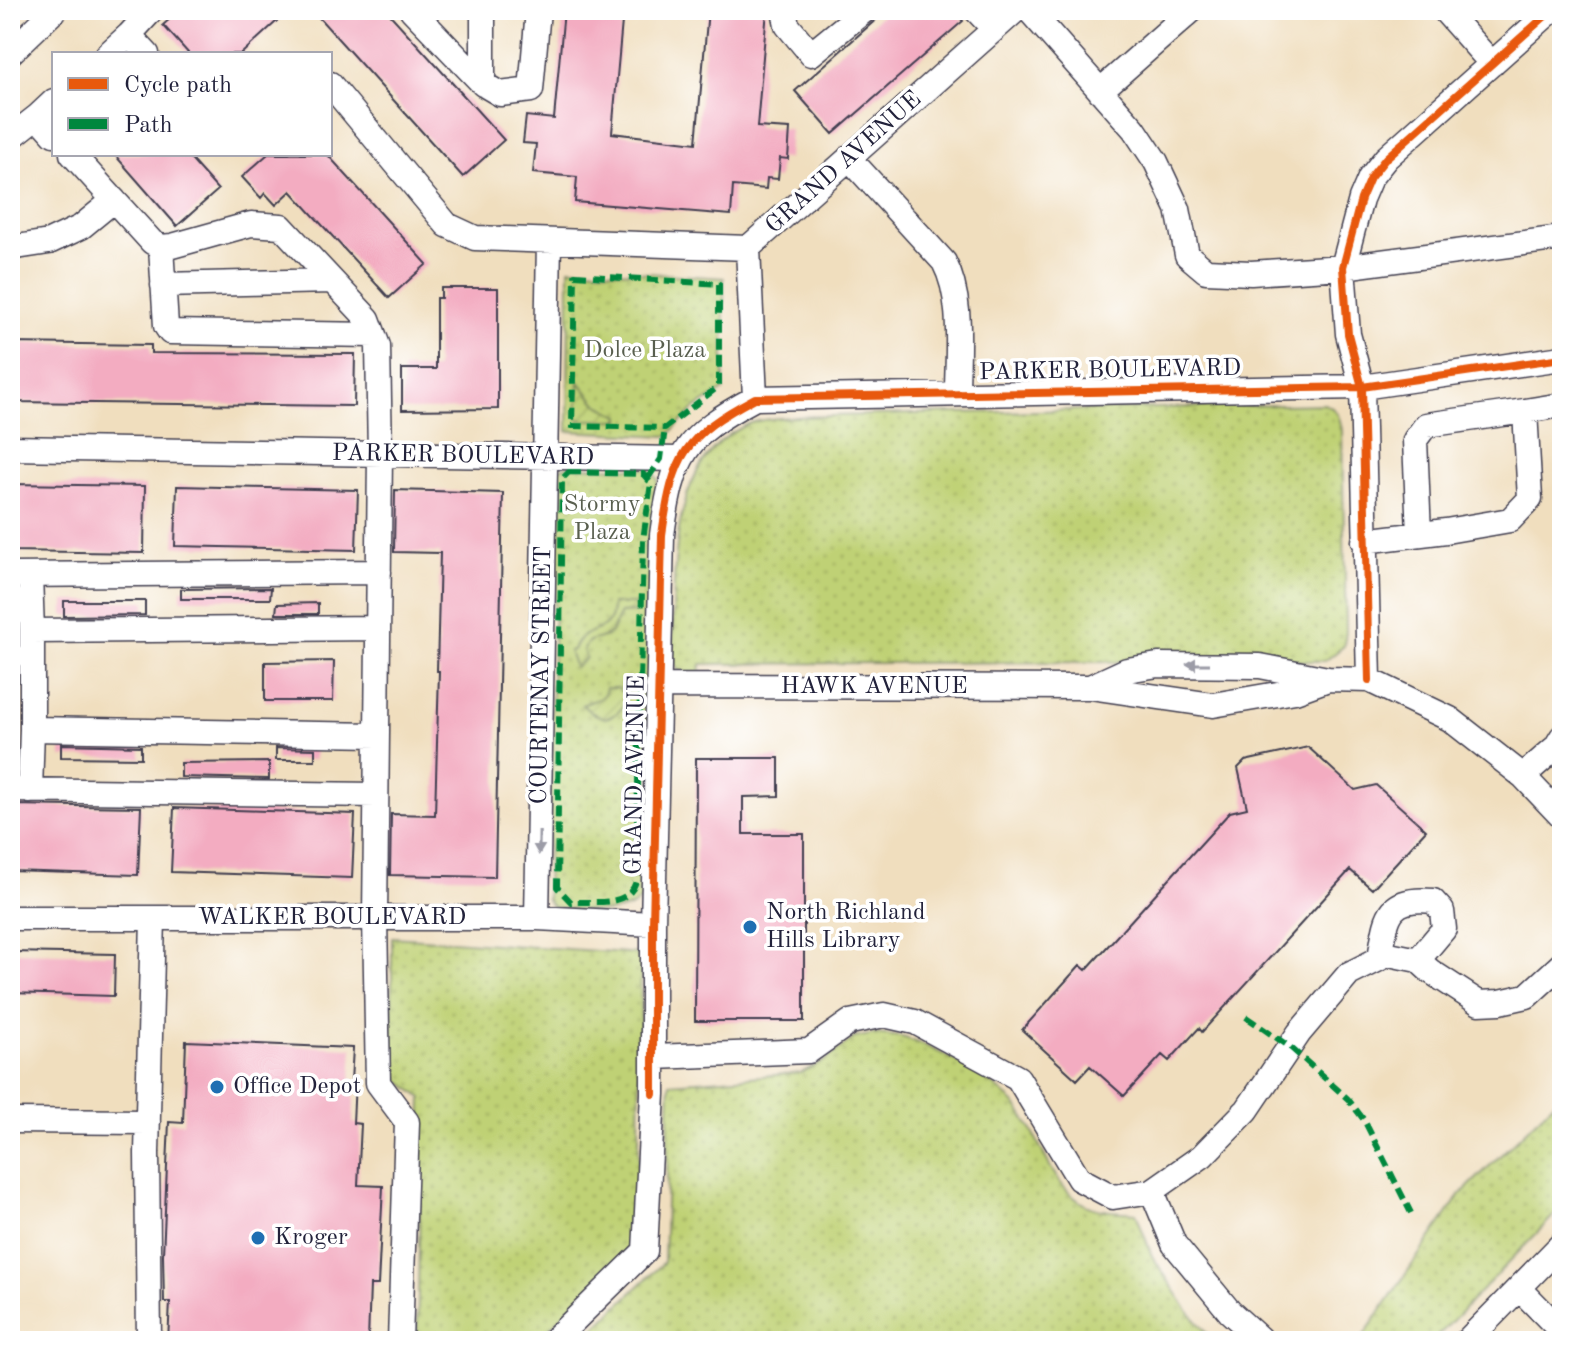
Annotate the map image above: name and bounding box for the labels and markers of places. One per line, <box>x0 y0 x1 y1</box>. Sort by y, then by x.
place label: North Richland Hills Library <box>766 901 925 953</box>
marker: North Richland Hills Library <box>741 918 759 936</box>
place label: Office Depot <box>233 1075 361 1099</box>
marker: Office Depot <box>208 1078 226 1096</box>
place label: Kroger <box>274 1226 348 1250</box>
marker: Kroger <box>249 1229 267 1247</box>

